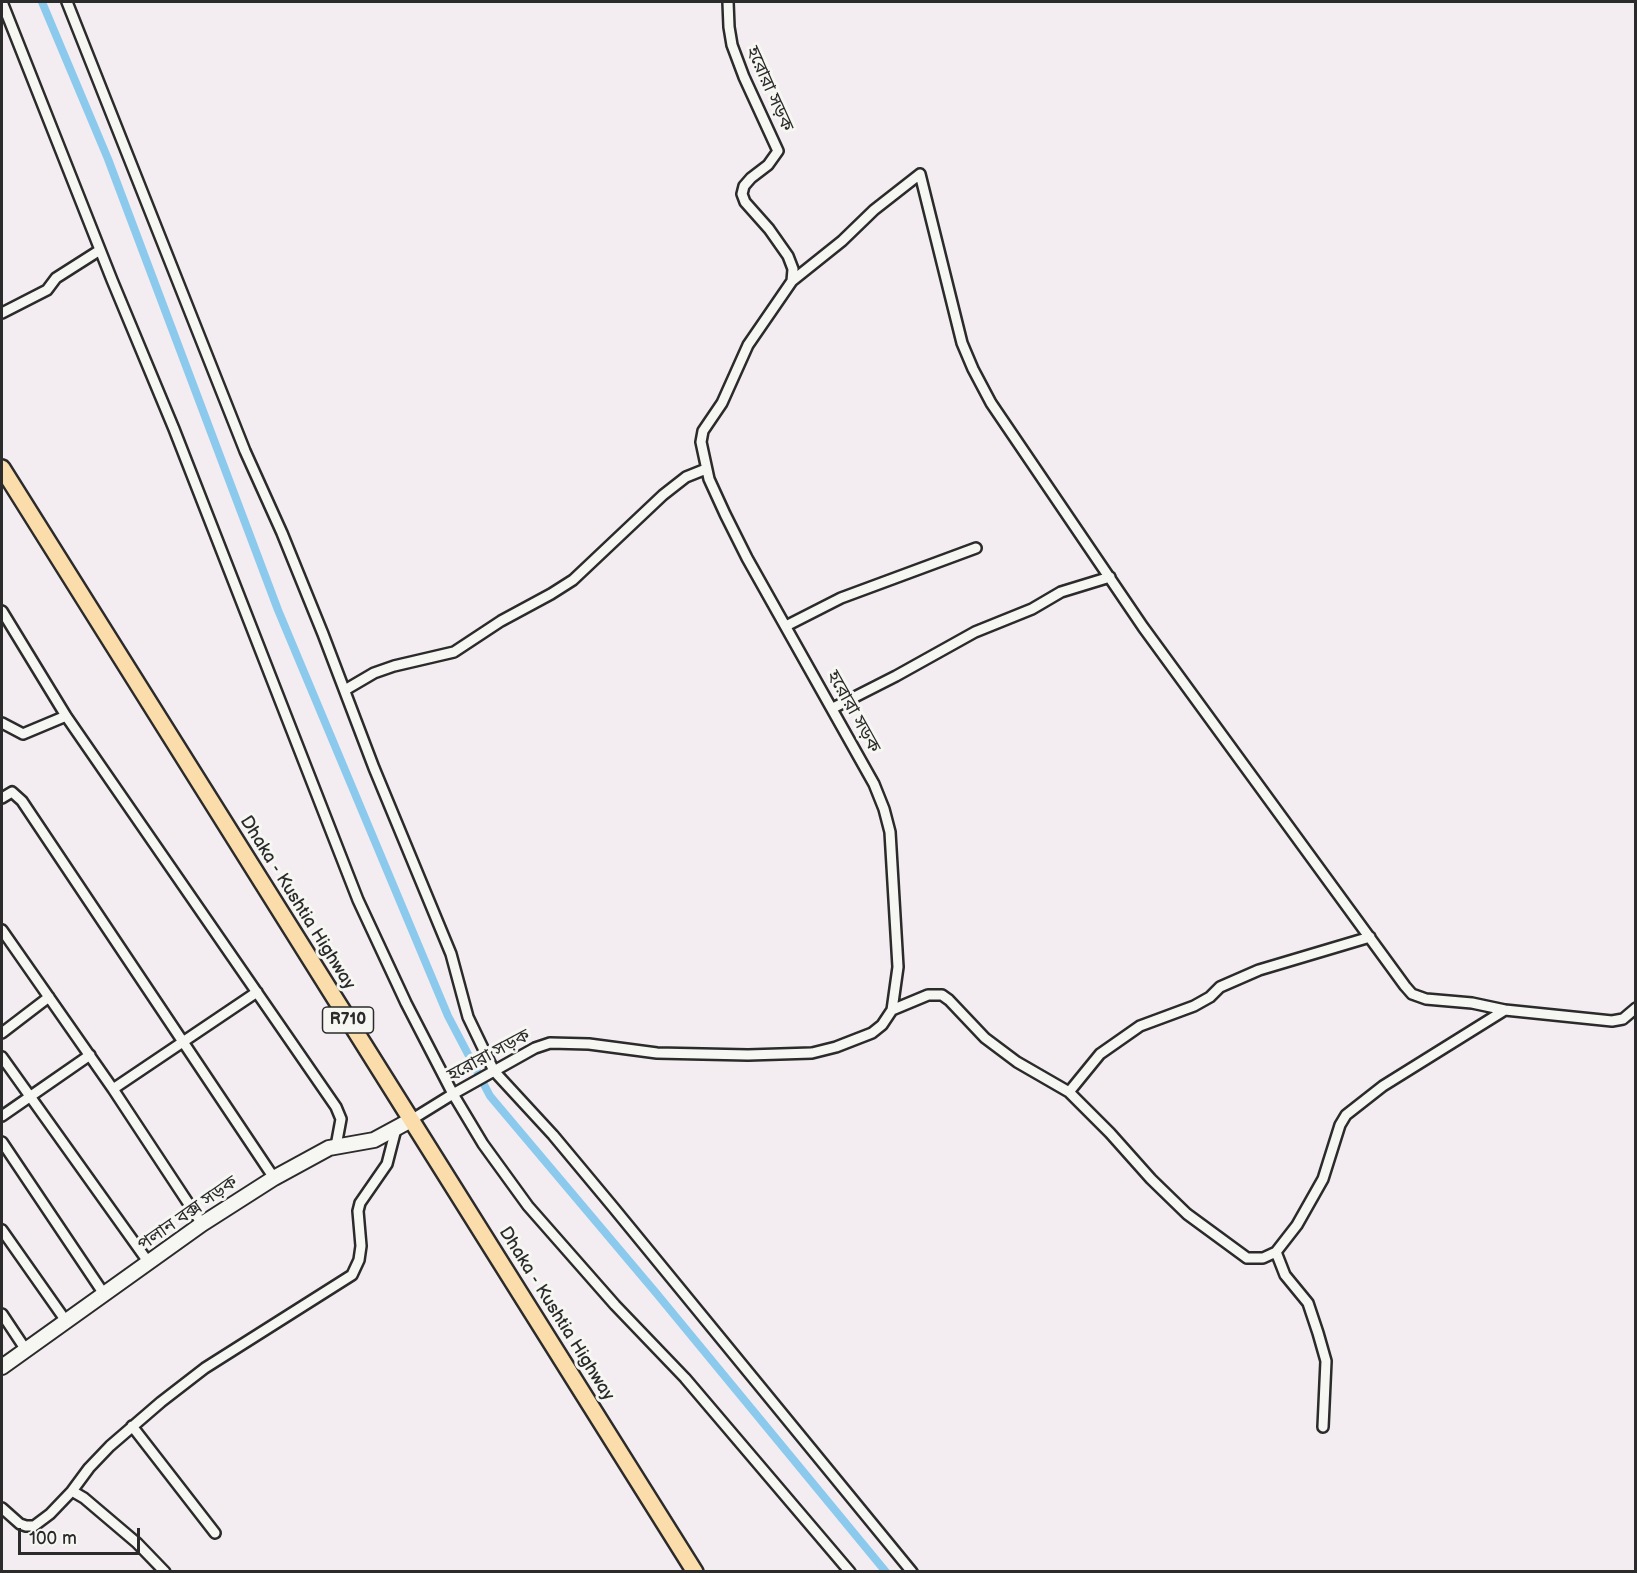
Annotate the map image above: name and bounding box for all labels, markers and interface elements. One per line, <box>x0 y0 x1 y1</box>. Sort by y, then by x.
street label: হরোরা সড়ক <box>741 43 797 135</box>
street label: হরোরা সড়ক <box>822 667 884 757</box>
street label: Dhaka - Kushtia Highway <box>235 812 359 994</box>
road number: R710 <box>322 1007 374 1033</box>
street label: হরোরা সড়ক <box>444 1025 534 1087</box>
street label: পলান বক্স সড়ক <box>134 1172 242 1256</box>
street label: Dhaka - Kushtia Highway <box>494 1223 618 1405</box>
scale bar <box>21 1516 142 1554</box>
text: 100 m <box>29 1528 77 1549</box>

